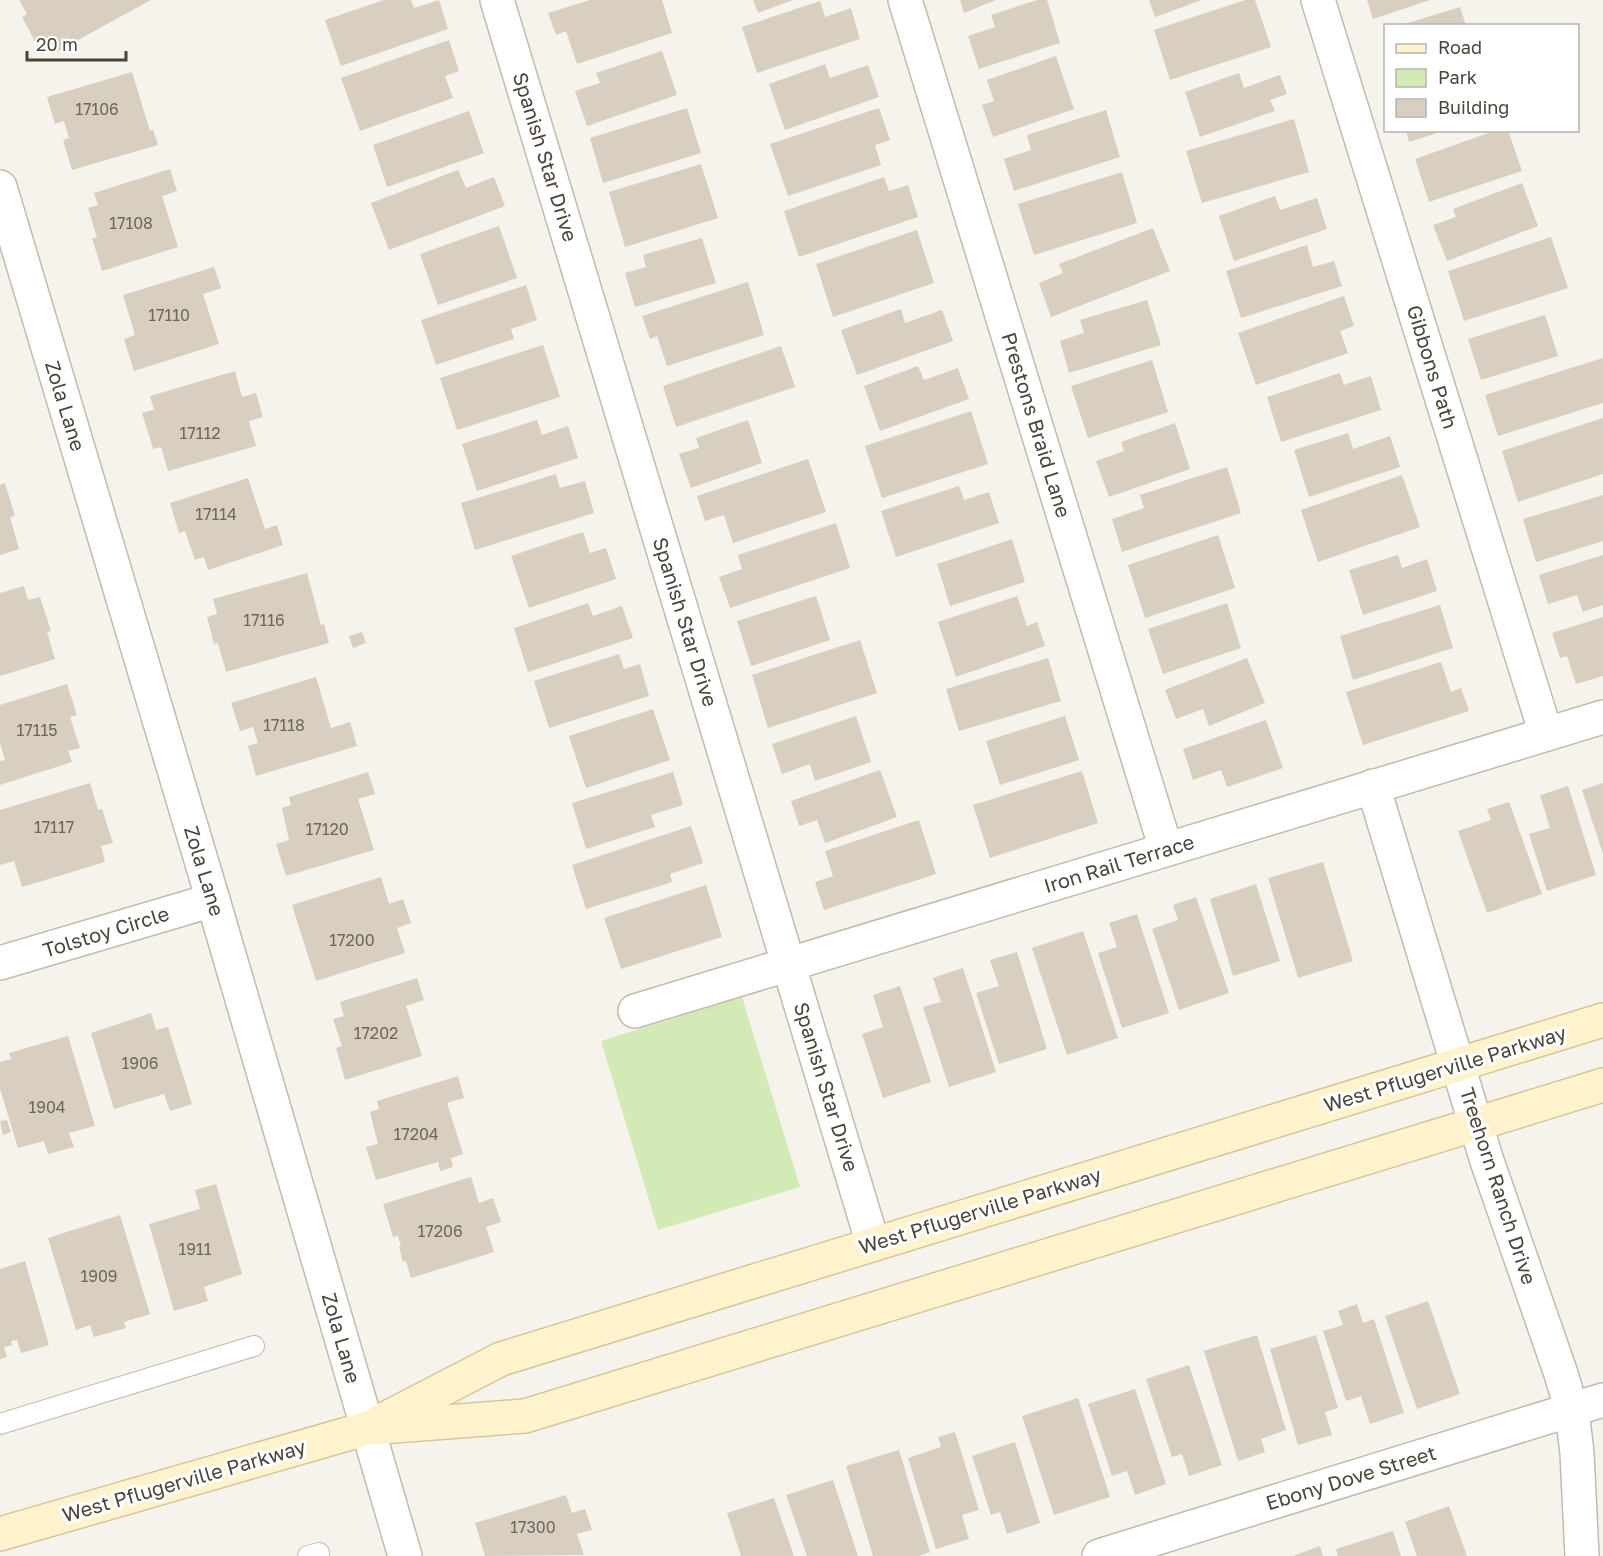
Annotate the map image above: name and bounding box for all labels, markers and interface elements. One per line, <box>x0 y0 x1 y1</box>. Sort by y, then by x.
scale bar <box>27 24 126 62</box>
legend <box>1384 24 1579 132</box>
text: 20 m <box>36 33 78 55</box>
text: Road <box>1438 36 1482 58</box>
text: Park <box>1438 66 1477 88</box>
street label: Spanish Star Drive <box>509 69 583 244</box>
text: Building <box>1438 96 1509 118</box>
house number: 17106 <box>75 99 119 119</box>
house number: 17108 <box>109 213 153 233</box>
street label: Gibbons Path <box>1403 302 1463 432</box>
house number: 17110 <box>148 305 190 325</box>
street label: Prestons Braid Lane <box>997 329 1077 520</box>
street label: Zola Lane <box>41 358 91 454</box>
house number: 17112 <box>179 423 221 443</box>
house number: 17114 <box>195 504 237 524</box>
street label: Spanish Star Drive <box>649 534 723 709</box>
house number: 17116 <box>243 610 285 630</box>
house number: 17118 <box>263 715 305 735</box>
house number: 17115 <box>16 720 58 740</box>
house number: 17117 <box>34 817 74 837</box>
house number: 17120 <box>305 819 349 839</box>
street label: Zola Lane <box>180 823 230 919</box>
street label: Iron Rail Terrace <box>1041 829 1197 897</box>
street label: Tolstoy Circle <box>40 900 172 962</box>
house number: 17200 <box>329 930 375 950</box>
street label: Spanish Star Drive <box>790 999 864 1174</box>
street label: West Pflugerville Parkway <box>1321 1020 1569 1116</box>
house number: 17202 <box>354 1023 398 1043</box>
house number: 1906 <box>121 1053 159 1073</box>
street label: Treehorn Ranch Drive <box>1456 1084 1542 1287</box>
house number: 1904 <box>28 1097 66 1117</box>
house number: 17204 <box>393 1124 439 1144</box>
street label: West Pflugerville Parkway <box>856 1162 1104 1258</box>
house number: 17206 <box>417 1221 463 1241</box>
house number: 1911 <box>179 1239 212 1259</box>
house number: 1909 <box>80 1266 118 1286</box>
street label: Zola Lane <box>318 1290 366 1386</box>
street label: West Pflugerville Parkway <box>59 1434 308 1526</box>
street label: Ebony Dove Street <box>1263 1440 1439 1514</box>
house number: 17300 <box>510 1517 556 1537</box>

